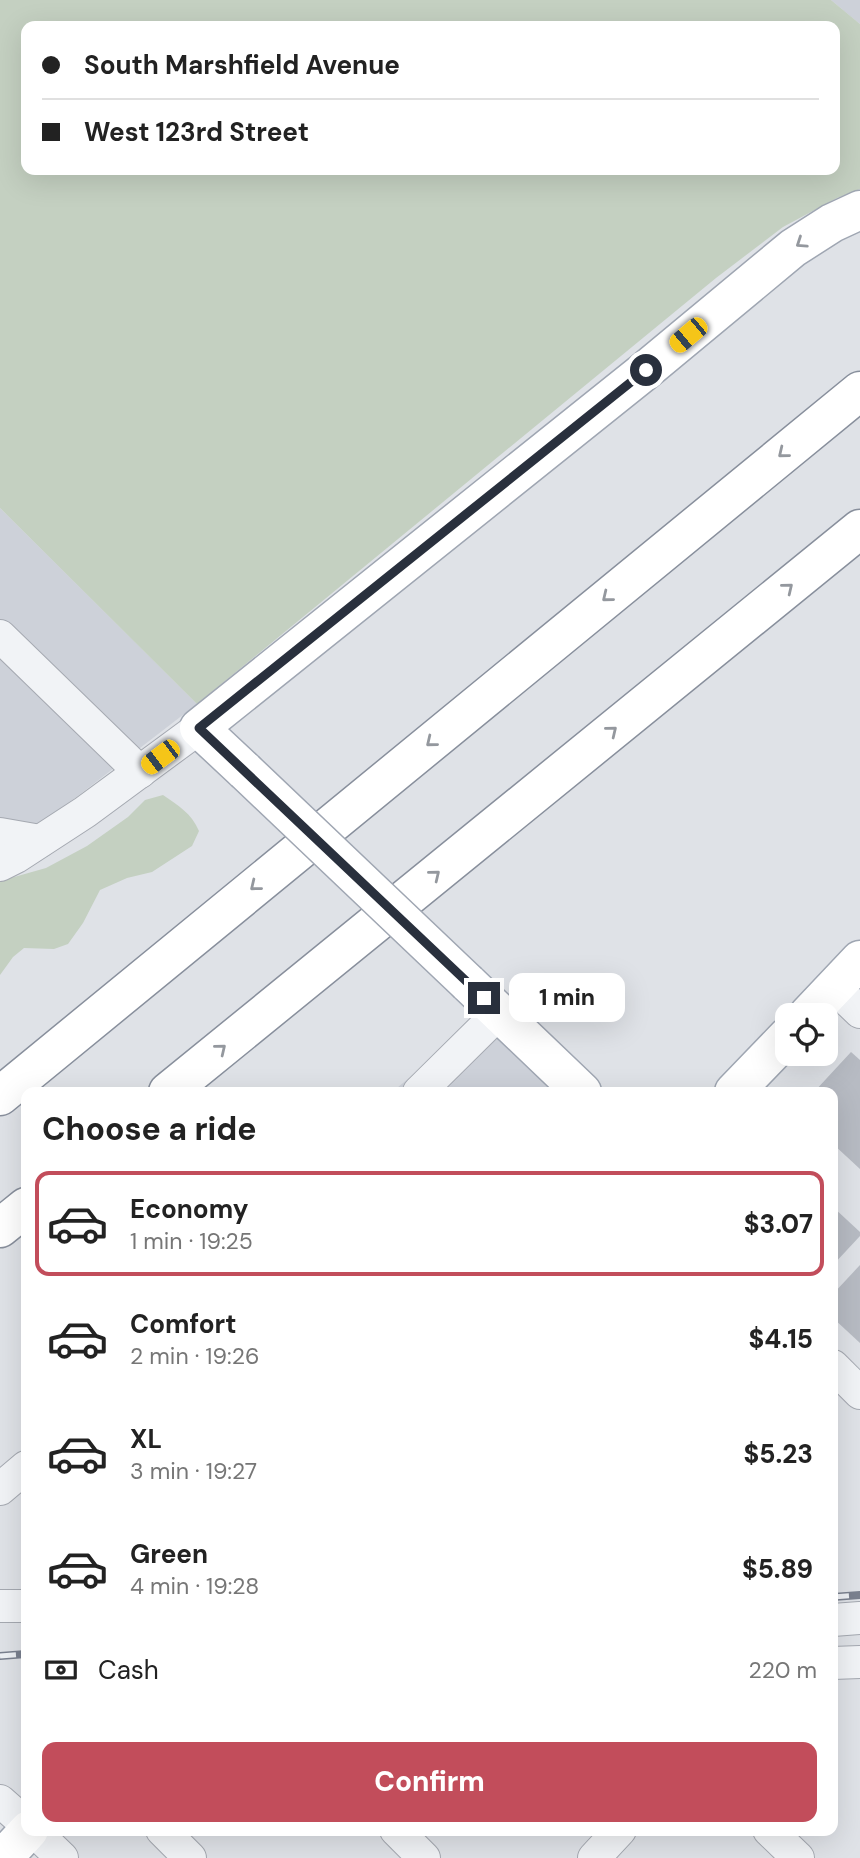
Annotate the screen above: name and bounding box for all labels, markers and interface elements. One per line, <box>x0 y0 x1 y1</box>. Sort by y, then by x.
text: South Marshfield Avenue <box>84 48 400 82</box>
text: West 123rd Street <box>84 115 309 149</box>
one-way arrow <box>795 235 808 248</box>
car <box>666 313 711 357</box>
route start <box>630 354 662 386</box>
one-way arrow <box>779 445 792 457</box>
one-way arrow <box>781 583 793 596</box>
one-way arrow <box>603 589 615 602</box>
one-way arrow <box>604 727 616 740</box>
one-way arrow <box>427 733 439 746</box>
car <box>137 736 184 778</box>
one-way arrow <box>428 870 440 883</box>
one-way arrow <box>251 878 264 890</box>
callout: 1 min <box>508 974 624 1023</box>
route end <box>468 982 500 1014</box>
text: 1 min <box>539 982 595 1012</box>
map controls <box>775 1003 838 1066</box>
button: locate <box>775 1003 838 1066</box>
one-way arrow <box>212 1045 225 1057</box>
text: Choose a ride <box>42 1108 257 1150</box>
icon: car <box>46 1192 109 1255</box>
text: Economy <box>130 1192 248 1226</box>
text: $3.07 <box>744 1207 813 1241</box>
text: 1 min · 19:25 <box>130 1226 253 1256</box>
icon: car <box>46 1307 109 1370</box>
text: Comfort <box>130 1307 236 1341</box>
text: $4.15 <box>749 1322 813 1356</box>
text: 2 min · 19:26 <box>130 1341 259 1371</box>
icon: car <box>46 1422 109 1485</box>
text: XL <box>130 1422 162 1456</box>
text: $5.23 <box>744 1437 813 1471</box>
text: 3 min · 19:27 <box>130 1456 257 1486</box>
icon: car <box>46 1537 109 1600</box>
text: Green <box>130 1537 208 1571</box>
text: $5.89 <box>742 1552 813 1586</box>
text: 4 min · 19:28 <box>130 1571 259 1601</box>
icon: cash <box>42 1651 80 1689</box>
text: Cash <box>98 1653 159 1687</box>
text: 220 m <box>748 1655 817 1685</box>
button: Confirm <box>42 1742 817 1822</box>

